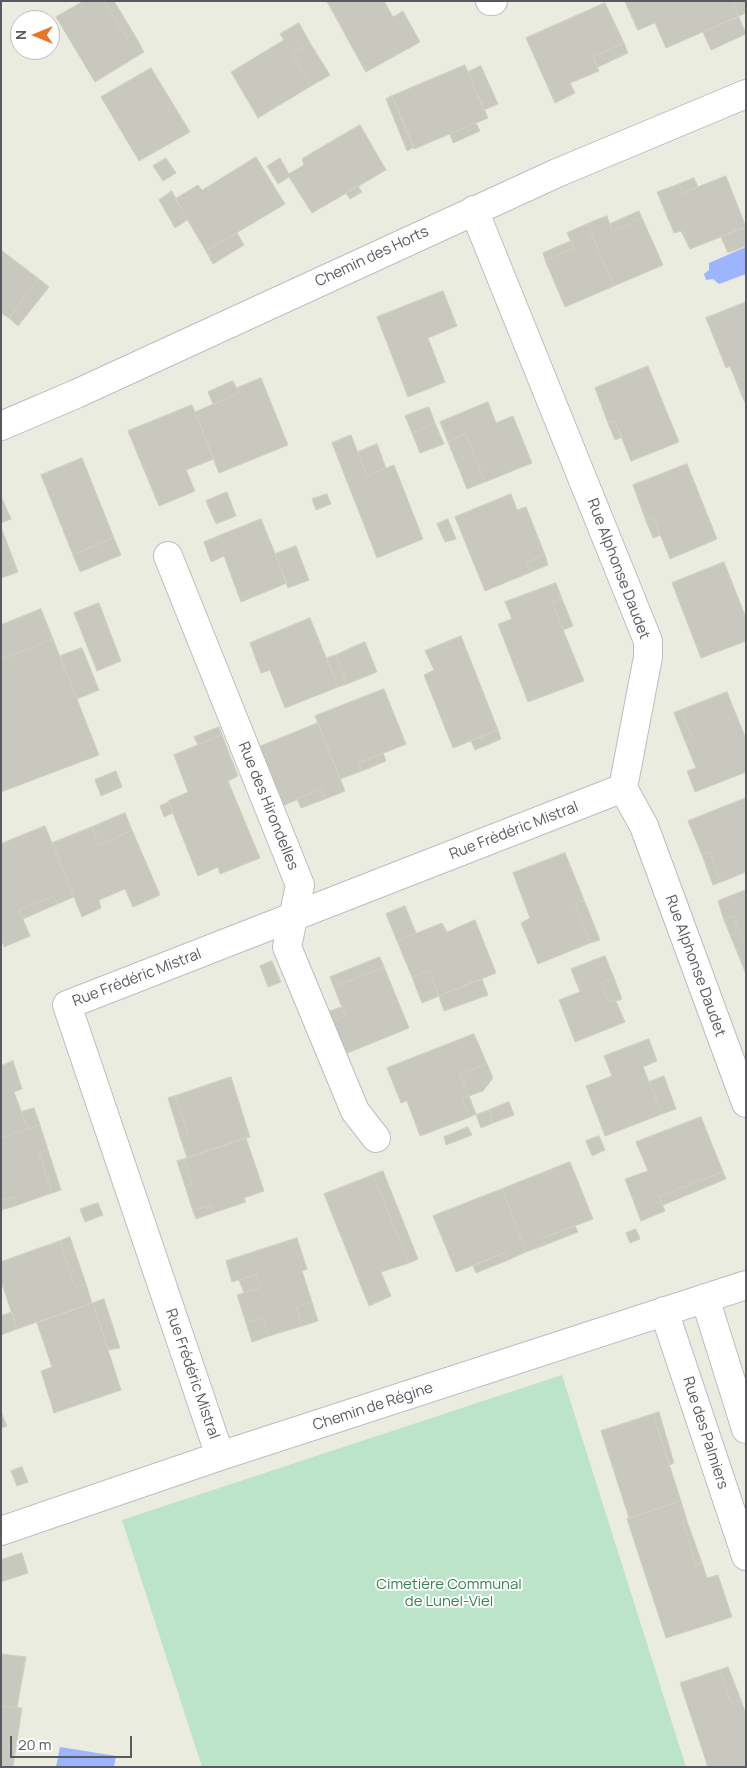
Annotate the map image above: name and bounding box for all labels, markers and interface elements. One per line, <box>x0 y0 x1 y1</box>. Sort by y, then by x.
north arrow <box>10 10 60 60</box>
text: N <box>11 30 30 40</box>
street label: Chemin des Horts <box>312 223 432 291</box>
street label: Rue Alphonse Daudet <box>583 496 653 642</box>
street label: Rue des Hirondelles <box>234 739 302 873</box>
street label: Rue Frédéric Mistral <box>447 798 581 864</box>
street label: Rue Alphonse Daudet <box>661 893 729 1039</box>
street label: Rue Frédéric Mistral <box>70 945 204 1011</box>
street label: Rue Frédéric Mistral <box>161 1306 223 1442</box>
street label: Rue des Palmiers <box>678 1374 732 1492</box>
street label: Chemin de Régine <box>311 1379 435 1435</box>
park label: Cimetière Communal de Lunel-Viel <box>376 1576 522 1611</box>
scale bar <box>12 1726 135 1758</box>
text: 20 m <box>18 1734 51 1755</box>

